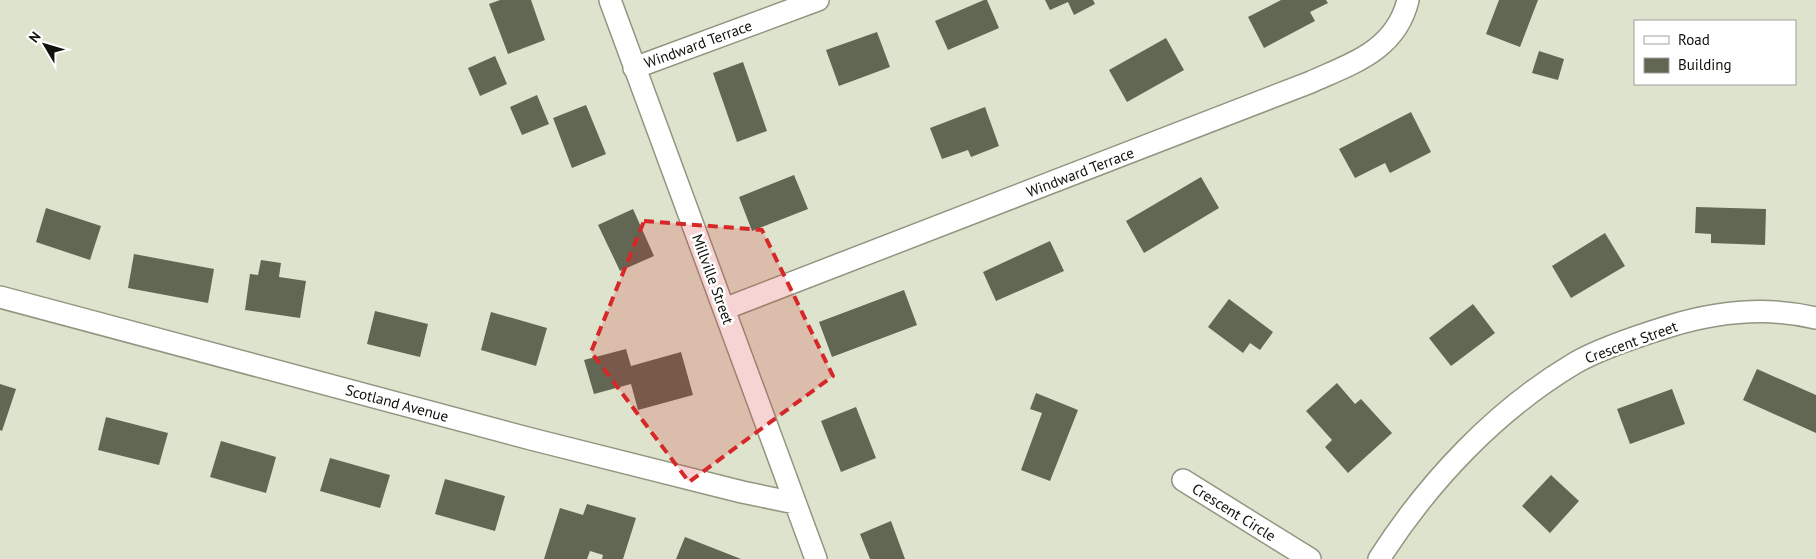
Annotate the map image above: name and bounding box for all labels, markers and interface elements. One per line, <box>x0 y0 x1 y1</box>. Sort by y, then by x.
street label: Windward Terrace <box>641 16 755 72</box>
north arrow <box>20 20 70 70</box>
legend <box>1634 20 1796 85</box>
text: N <box>25 28 45 46</box>
text: Road <box>1678 30 1710 49</box>
text: Building <box>1678 55 1732 74</box>
street label: Windward Terrace <box>1024 143 1136 201</box>
street label: Millville Street <box>688 231 738 327</box>
street label: Crescent Street <box>1582 316 1680 368</box>
street label: Scotland Avenue <box>343 380 451 426</box>
street label: Crescent Circle <box>1189 479 1279 545</box>

